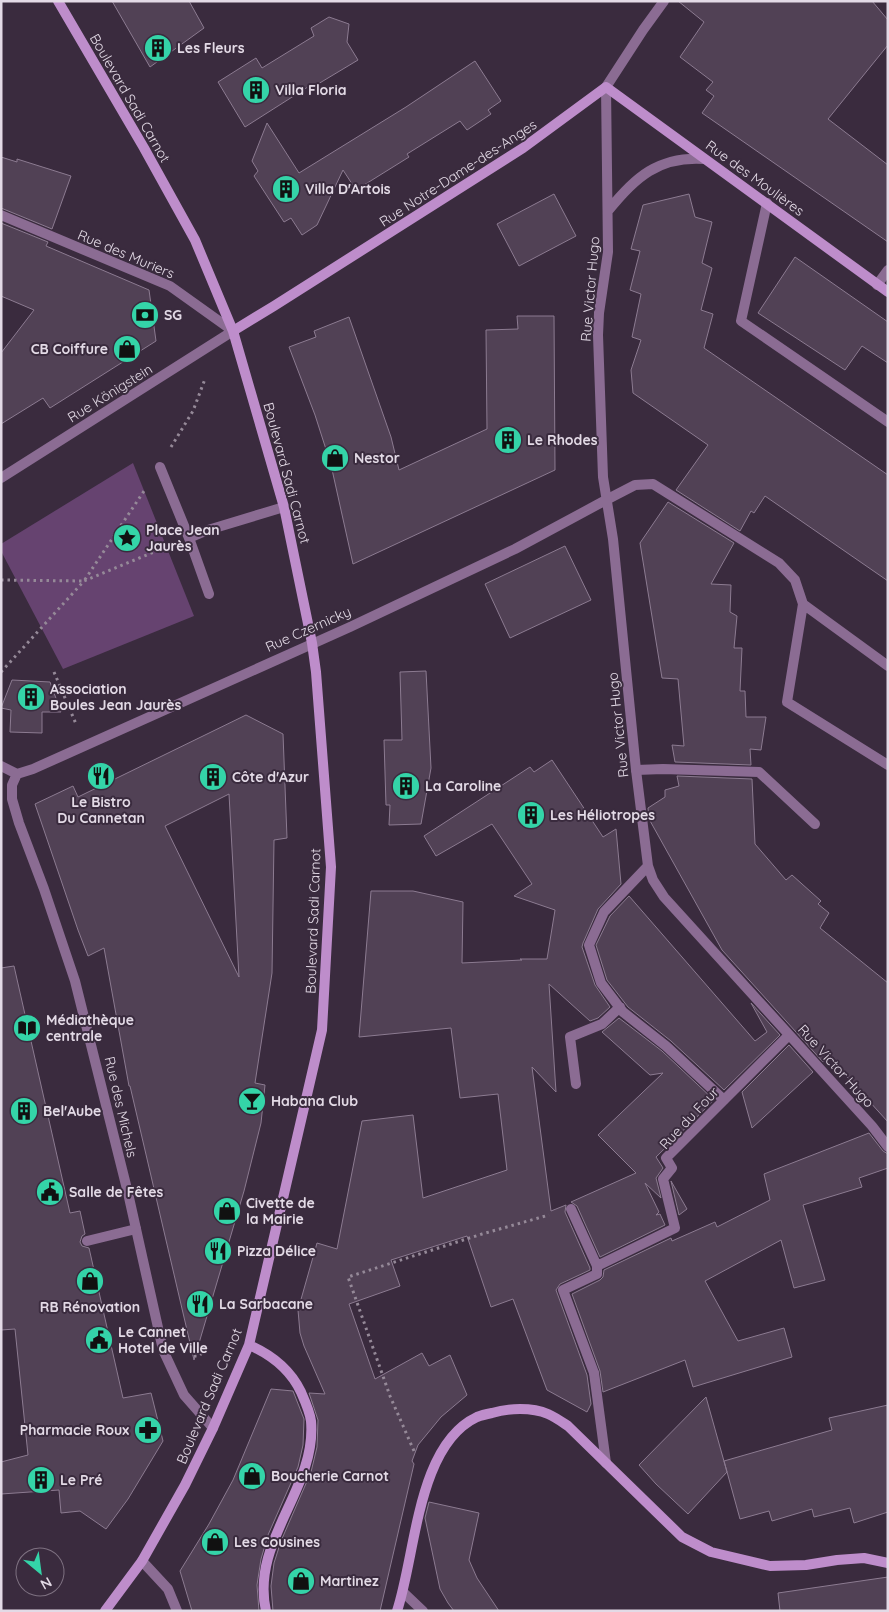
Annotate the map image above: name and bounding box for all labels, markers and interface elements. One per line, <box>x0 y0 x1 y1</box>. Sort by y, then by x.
street label: Boulevard Sadi Carnot <box>86 30 174 166</box>
building icon: Les Fleurs <box>143 33 173 63</box>
place label: Les Fleurs <box>177 39 245 57</box>
building icon: Villa Floria <box>241 75 271 105</box>
place label: Villa Floria <box>275 81 346 99</box>
street label: Rue Notre-Dame-des-Anges <box>376 115 540 231</box>
street label: Rue des Moulières <box>702 136 808 220</box>
building icon: Villa D'Artois <box>271 174 301 204</box>
place label: Villa D'Artois <box>305 180 391 198</box>
street label: Rue des Muriers <box>75 225 177 283</box>
street label: Rue Victor Hugo <box>576 236 604 342</box>
bank icon: SG <box>130 300 160 330</box>
place label: SG <box>164 306 182 324</box>
shop icon: CB Coiffure <box>112 334 142 364</box>
place label: CB Coiffure <box>31 340 108 358</box>
street label: Rue Königstein <box>64 360 156 426</box>
street label: Boulevard Sadi Carnot <box>259 400 315 546</box>
building icon: Le Rhodes <box>493 425 523 455</box>
place label: Le Rhodes <box>527 431 598 449</box>
shop icon: Nestor <box>320 443 350 473</box>
place label: Nestor <box>354 449 400 467</box>
place label: Place Jean Jaurès <box>146 521 220 555</box>
place icon: Place Jean Jaurès <box>112 523 142 553</box>
street label: Rue Czernicky <box>262 602 354 656</box>
street label: Rue Victor Hugo <box>604 672 632 778</box>
place label: Association Boules Jean Jaurès <box>50 680 181 714</box>
building icon: Association Boules Jean Jaurès <box>16 682 46 712</box>
restaurant icon: Le Bistro Du Cannetan <box>86 761 116 791</box>
building icon: Côte d'Azur <box>198 762 228 792</box>
place label: Côte d'Azur <box>232 768 309 786</box>
building icon: La Caroline <box>391 771 421 801</box>
place label: La Caroline <box>425 777 501 795</box>
place label: Le Bistro Du Cannetan <box>57 793 145 827</box>
building icon: Les Héliotropes <box>516 800 546 830</box>
place label: Les Héliotropes <box>550 806 655 824</box>
street label: Boulevard Sadi Carnot <box>301 848 325 994</box>
place label: Médiathèque centrale <box>46 1011 134 1045</box>
library icon: Médiathèque centrale <box>12 1013 42 1043</box>
street label: Rue Victor Hugo <box>794 1021 878 1111</box>
street label: Rue des Michels <box>101 1055 141 1159</box>
street label: Rue du Four <box>655 1083 723 1153</box>
bar icon: Habana Club <box>237 1086 267 1116</box>
place label: Habana Club <box>271 1092 358 1110</box>
building icon: Bel'Aube <box>9 1096 39 1126</box>
place label: Bel'Aube <box>43 1102 101 1120</box>
public building icon: Salle de Fêtes <box>35 1177 65 1207</box>
place label: Salle de Fêtes <box>69 1183 164 1201</box>
place label: Civette de la Mairie <box>246 1194 315 1228</box>
shop icon: Civette de la Mairie <box>212 1196 242 1226</box>
restaurant icon: Pizza Délice <box>203 1236 233 1266</box>
place label: Pizza Délice <box>237 1242 316 1260</box>
shop icon: RB Rénovation <box>75 1266 105 1296</box>
restaurant icon: La Sarbacane <box>185 1289 215 1319</box>
place label: La Sarbacane <box>219 1295 313 1313</box>
place label: RB Rénovation <box>40 1298 140 1316</box>
place label: Le Cannet Hotel de Ville <box>118 1323 208 1357</box>
public building icon: Le Cannet Hotel de Ville <box>84 1325 114 1355</box>
street label: Boulevard Sadi Carnot <box>172 1325 246 1467</box>
pharmacy icon: Pharmacie Roux <box>133 1415 163 1445</box>
place label: Pharmacie Roux <box>20 1421 129 1439</box>
shop icon: Boucherie Carnot <box>237 1461 267 1491</box>
building icon: Le Pré <box>26 1465 56 1495</box>
place label: Boucherie Carnot <box>271 1467 389 1485</box>
place label: Le Pré <box>60 1471 103 1489</box>
shop icon: Les Cousines <box>200 1527 230 1557</box>
place label: Les Cousines <box>234 1533 320 1551</box>
north arrow <box>15 1547 65 1597</box>
shop icon: Martinez <box>286 1566 316 1596</box>
place label: Martinez <box>320 1572 379 1590</box>
text: N <box>37 1573 55 1594</box>

